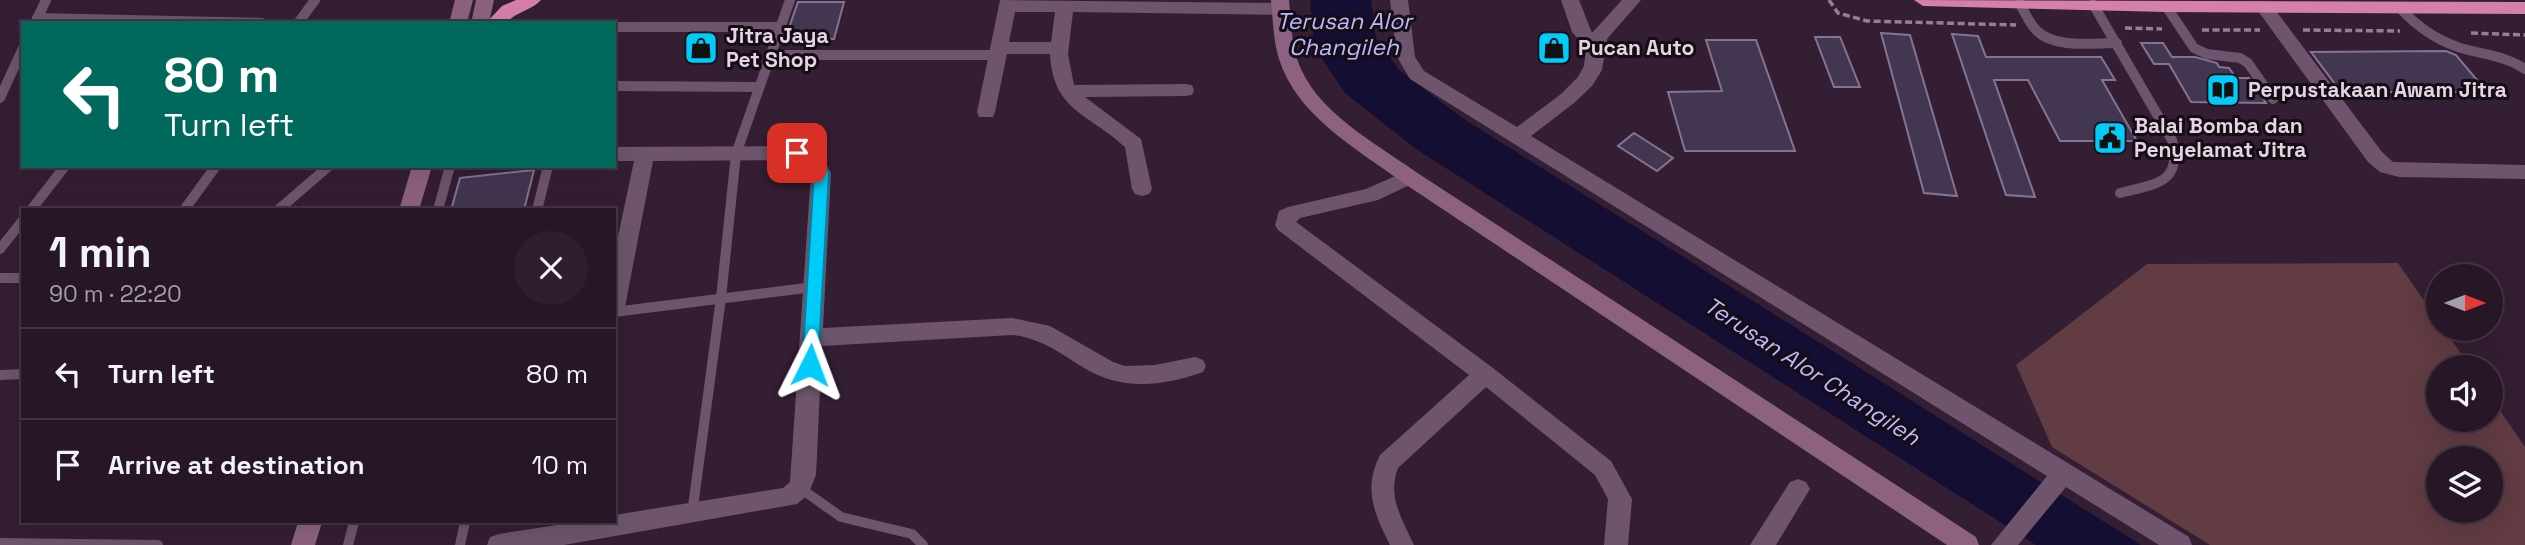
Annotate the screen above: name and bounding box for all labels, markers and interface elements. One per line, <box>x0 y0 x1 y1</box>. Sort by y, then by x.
water label: Terusan Alor Changileh <box>1276 6 1414 62</box>
place label: Jitra Jaya Pet Shop <box>726 22 829 73</box>
shop icon: Jitra Jaya Pet Shop <box>682 29 720 67</box>
shop icon: Pucan Auto <box>1535 29 1573 67</box>
place label: Pucan Auto <box>1578 34 1694 61</box>
text: 80 m <box>164 44 279 106</box>
icon: left <box>49 49 140 140</box>
library icon: Perpustakaan Awam Jitra <box>2204 71 2242 109</box>
place label: Perpustakaan Awam Jitra <box>2248 76 2507 103</box>
text: Turn left <box>164 105 294 145</box>
place label: Balai Bomba dan Penyelamat Jitra <box>2134 112 2307 163</box>
public building icon: Balai Bomba dan Penyelamat Jitra <box>2091 119 2129 157</box>
pin <box>767 123 827 183</box>
icon: arrive <box>778 134 816 172</box>
text: 1 min <box>49 226 152 279</box>
button: close <box>514 231 588 305</box>
north arrow <box>2426 264 2502 341</box>
map controls <box>2426 264 2503 523</box>
text: 90 m · 22:20 <box>49 279 182 309</box>
water label: Terusan Alor Changileh <box>1698 290 1926 453</box>
position arrow <box>773 328 847 402</box>
icon: left <box>49 355 87 393</box>
button: sound <box>2426 355 2503 432</box>
text: Turn left <box>108 357 215 391</box>
text: 80 m <box>526 357 588 391</box>
icon: arrive <box>49 446 87 484</box>
button: layers <box>2426 446 2503 523</box>
text: Arrive at destination <box>108 448 365 482</box>
text: 10 m <box>531 448 588 482</box>

